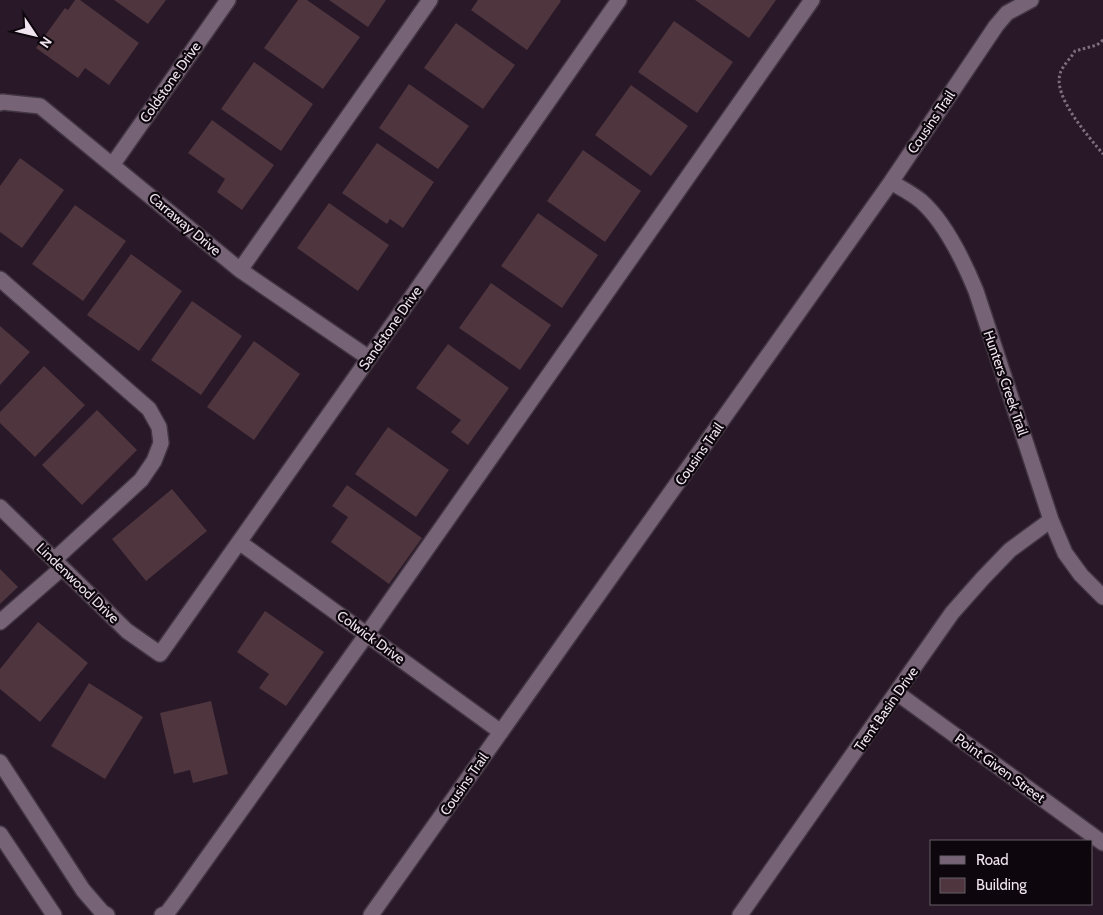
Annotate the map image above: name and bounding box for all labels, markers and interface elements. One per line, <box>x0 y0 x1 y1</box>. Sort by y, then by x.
north arrow <box>10 10 60 60</box>
text: N <box>35 33 56 52</box>
street label: Coldstone Drive <box>135 38 205 126</box>
street label: Cousins Trail <box>903 86 959 157</box>
street label: Carraway Drive <box>145 189 225 259</box>
street label: Sandstone Drive <box>354 283 426 373</box>
street label: Hunters Creek Trail <box>980 328 1033 439</box>
street label: Cousins Trail <box>671 419 728 489</box>
street label: Lindenwood Drive <box>33 539 123 627</box>
street label: Colwick Drive <box>333 606 409 668</box>
street label: Trent Basin Drive <box>850 663 922 755</box>
street label: Point Given Street <box>951 729 1049 807</box>
street label: Cousins Trail <box>436 749 493 819</box>
legend <box>930 840 1093 905</box>
text: Road <box>976 851 1009 869</box>
text: Building <box>976 876 1027 894</box>

